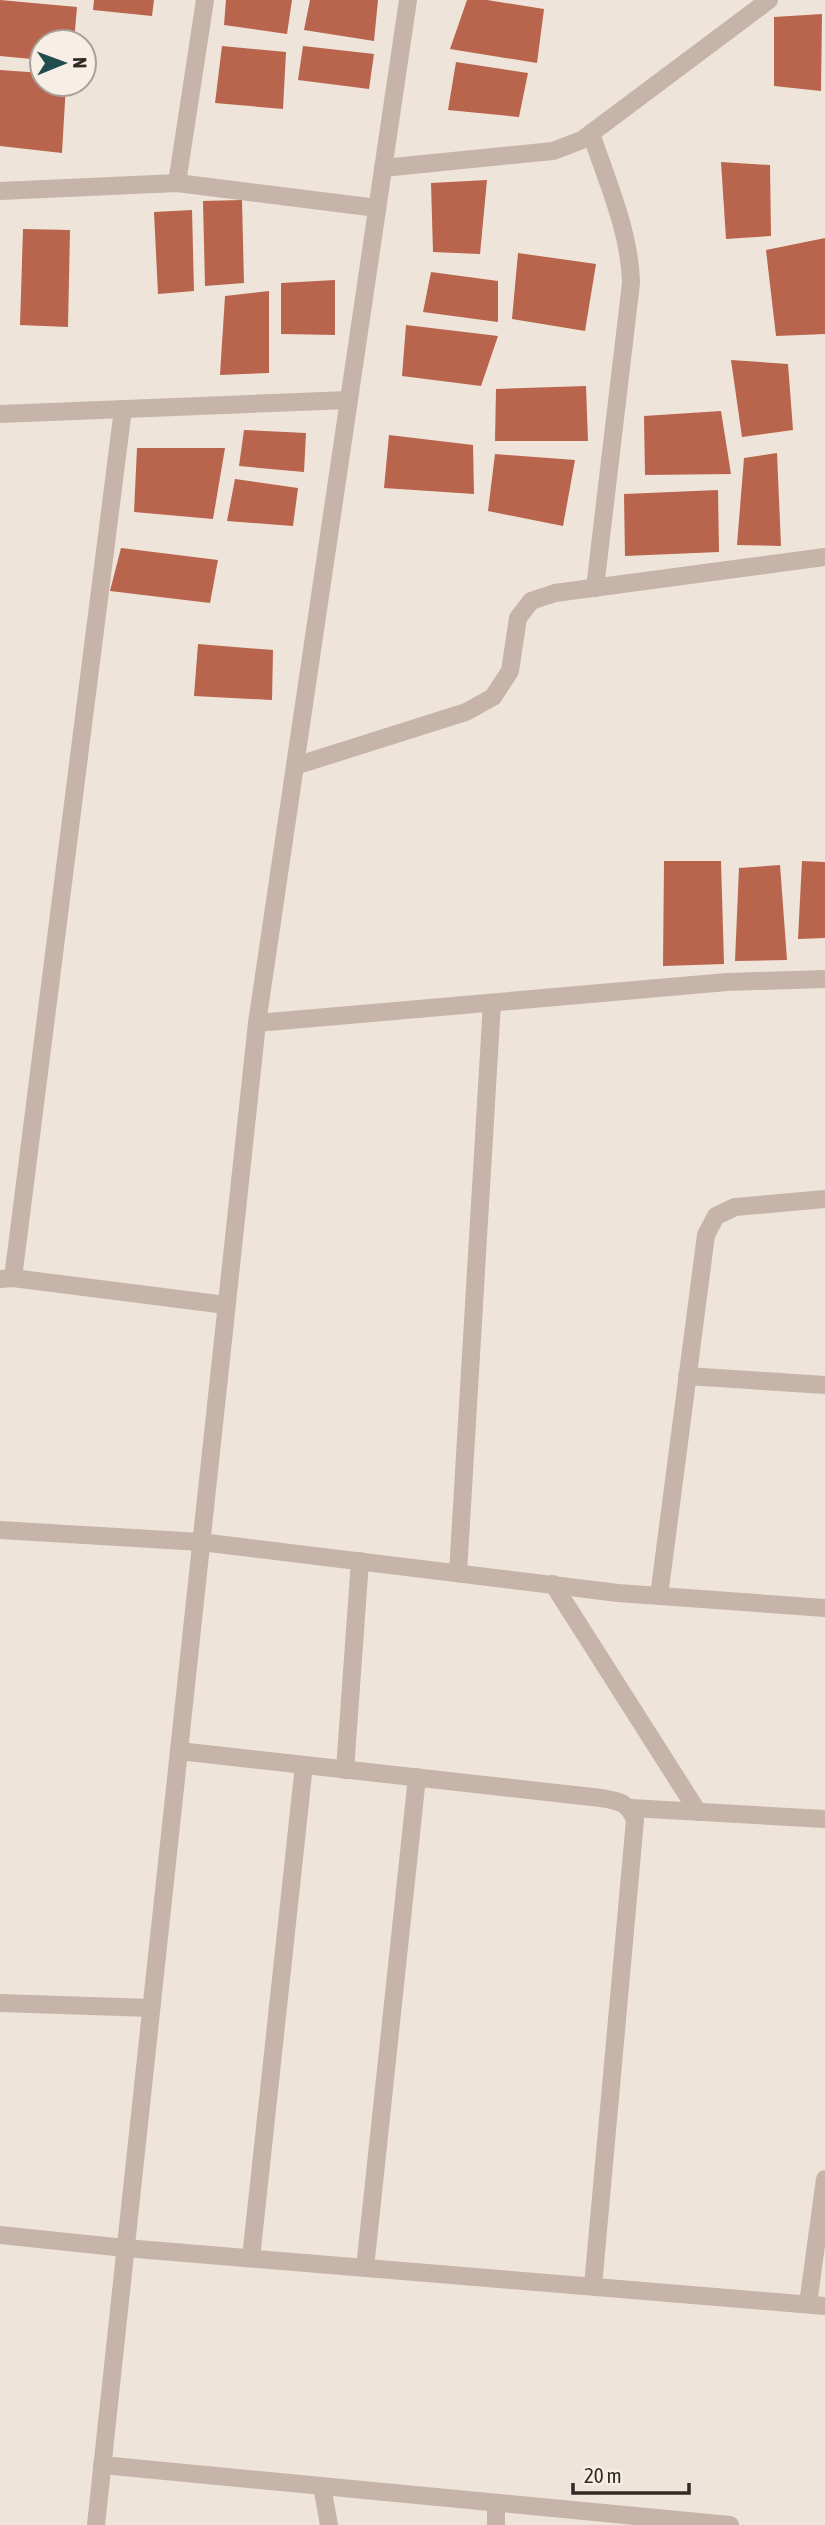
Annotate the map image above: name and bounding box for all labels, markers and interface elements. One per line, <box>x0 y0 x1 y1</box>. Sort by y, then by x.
north arrow <box>28 28 98 98</box>
text: N <box>69 57 91 69</box>
scale bar <box>573 2452 688 2496</box>
text: 20 m <box>584 2463 622 2487</box>

